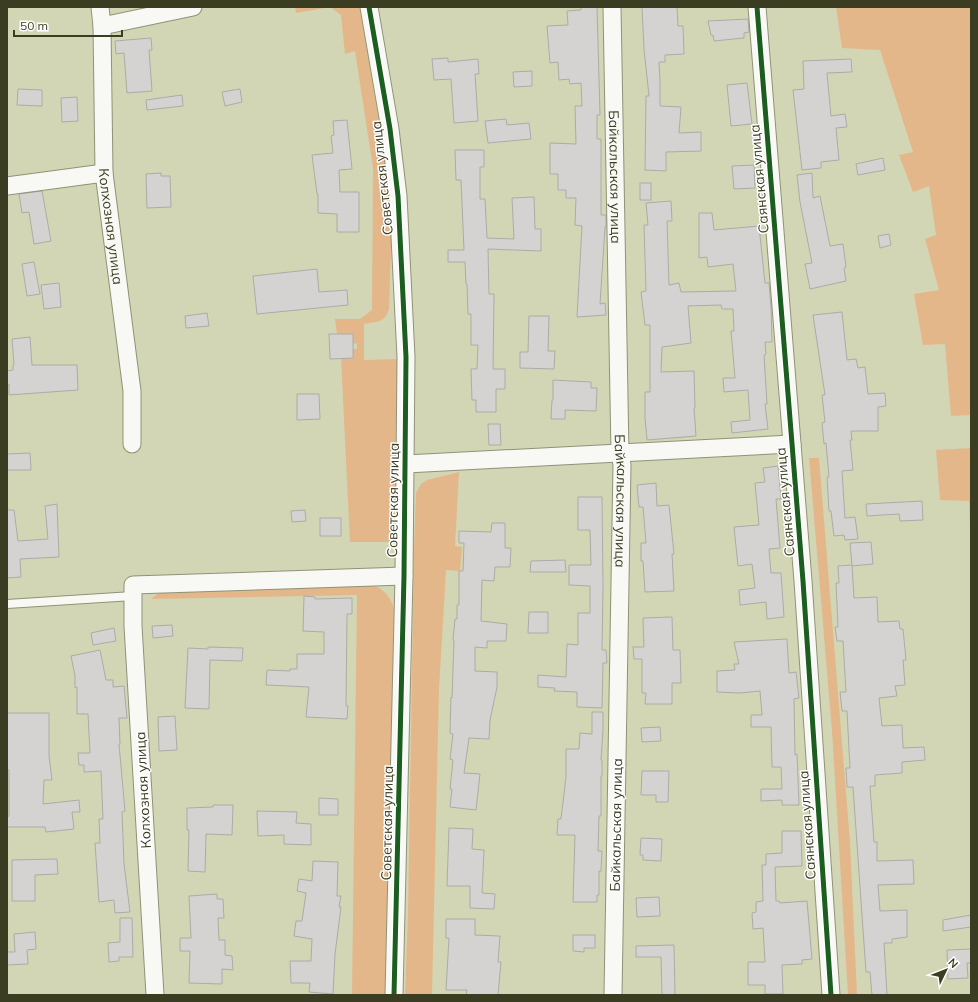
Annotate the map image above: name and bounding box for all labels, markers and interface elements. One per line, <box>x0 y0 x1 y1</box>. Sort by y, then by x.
scale bar <box>14 12 122 38</box>
text: 50 m <box>20 18 48 33</box>
street label: Байкальская улица <box>605 110 625 244</box>
street label: Советская улица <box>367 120 397 236</box>
street label: Саянская улица <box>745 124 773 234</box>
street label: Колхозная улица <box>95 168 127 286</box>
street label: Байкальская улица <box>611 434 631 568</box>
street label: Советская улица <box>383 442 403 558</box>
street label: Саянская улица <box>771 447 799 557</box>
street label: Колхозная улица <box>131 731 155 849</box>
street label: Байкальская улица <box>606 758 626 892</box>
street label: Советская улица <box>377 765 397 881</box>
street label: Саянская улица <box>794 770 820 880</box>
north arrow <box>926 950 966 990</box>
text: N <box>945 955 961 971</box>

